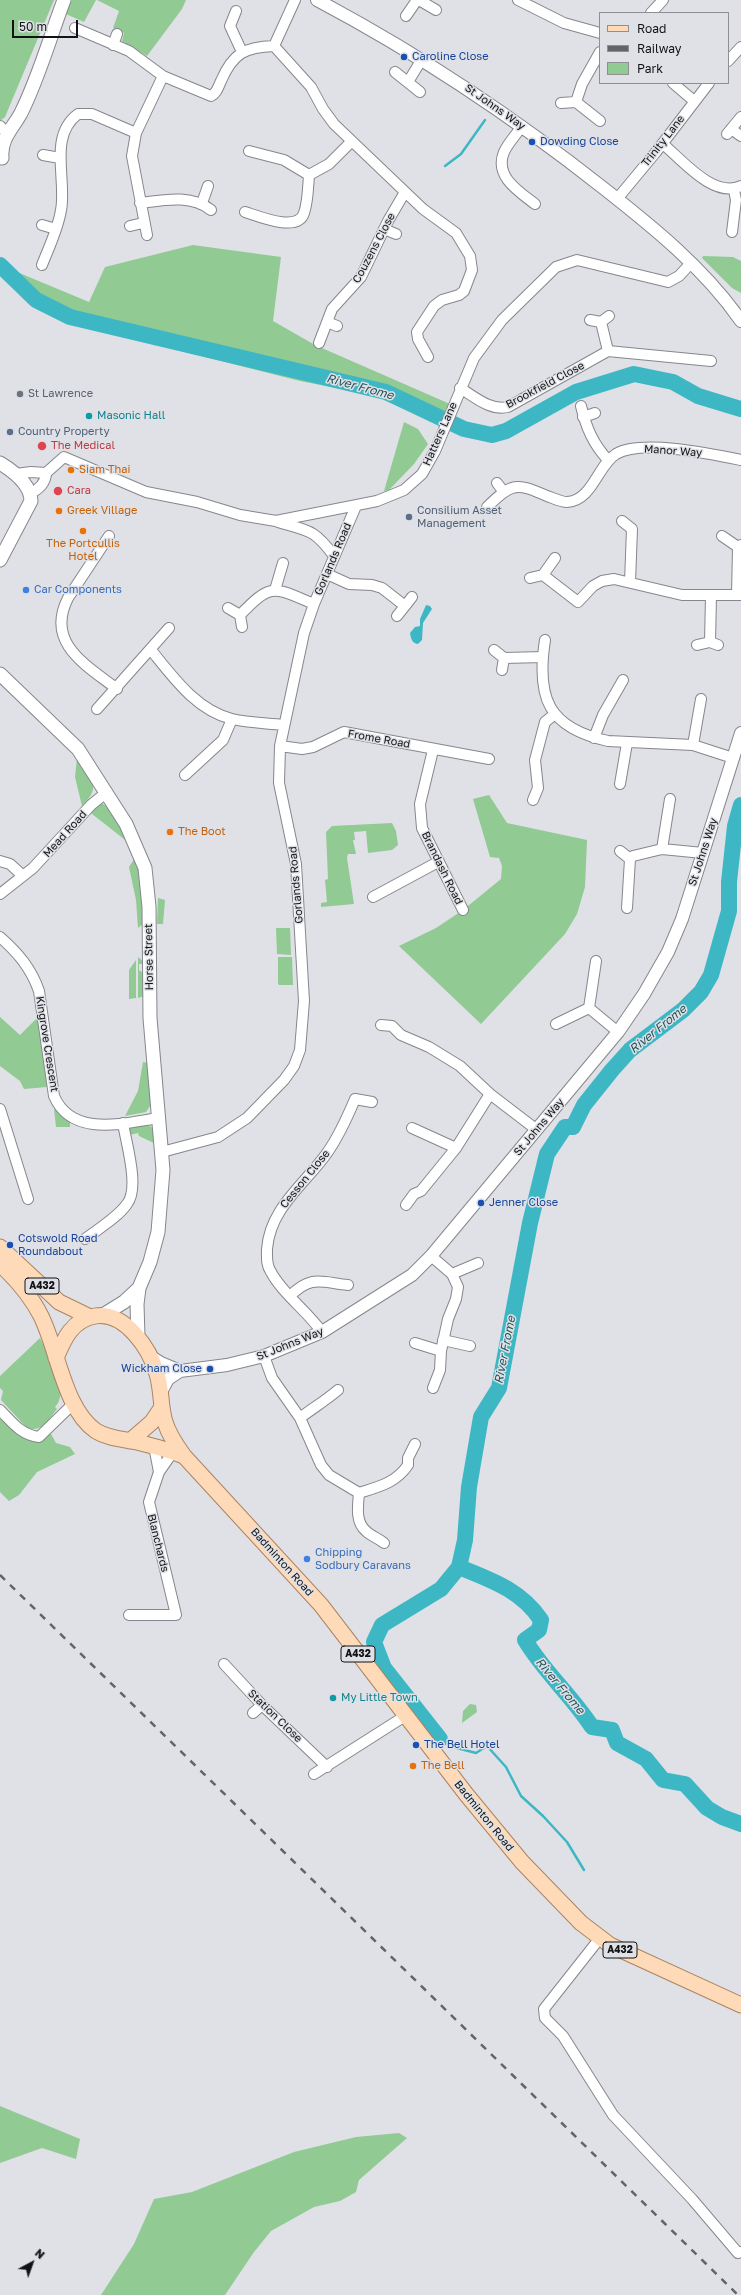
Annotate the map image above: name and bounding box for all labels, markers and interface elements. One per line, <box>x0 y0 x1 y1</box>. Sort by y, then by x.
scale bar <box>14 12 80 38</box>
legend <box>599 12 729 84</box>
text: 50 m <box>19 19 47 34</box>
text: Road <box>637 21 666 36</box>
text: Railway <box>637 41 682 56</box>
place label: Caroline Close <box>412 50 489 64</box>
marker: Caroline Close <box>399 52 409 62</box>
text: Park <box>637 61 663 76</box>
street label: St Johns Way <box>462 81 528 133</box>
street label: Trinity Lane <box>639 112 687 170</box>
place label: Dowding Close <box>540 135 619 149</box>
marker: Dowding Close <box>527 137 537 147</box>
street label: Couzens Close <box>350 211 398 285</box>
street label: Brookfield Close <box>504 359 586 411</box>
water label: River Frome <box>325 371 395 403</box>
place label: St Lawrence <box>28 387 93 401</box>
marker: St Lawrence <box>15 389 25 399</box>
street label: Hatters Lane <box>420 400 460 468</box>
place label: Masonic Hall <box>97 409 165 423</box>
marker: Masonic Hall <box>84 411 94 421</box>
place label: Country Property <box>18 425 110 439</box>
marker: Country Property <box>5 427 15 437</box>
place label: The Medical <box>51 439 115 453</box>
marker: The Medical <box>36 440 48 452</box>
street label: Manor Way <box>643 442 703 460</box>
place label: Siam Thai <box>79 463 130 477</box>
marker: Siam Thai <box>66 465 76 475</box>
place label: Cara <box>67 484 91 498</box>
marker: Cara <box>52 485 64 497</box>
place label: Greek Village <box>67 504 137 518</box>
place label: Consilium Asset Management <box>417 504 502 530</box>
marker: Greek Village <box>54 506 64 516</box>
marker: Consilium Asset Management <box>404 512 414 522</box>
street label: Gorlands Road <box>312 521 354 597</box>
marker: The Portcullis Hotel <box>78 526 88 536</box>
place label: The Portcullis Hotel <box>46 537 120 563</box>
place label: Car Components <box>34 583 122 597</box>
marker: Car Components <box>21 585 31 595</box>
street label: Frome Road <box>347 727 411 751</box>
street label: Mead Road <box>41 808 89 860</box>
street label: St Johns Way <box>686 816 720 888</box>
place label: The Boot <box>178 825 226 839</box>
marker: The Boot <box>165 827 175 837</box>
street label: Brandash Road <box>419 829 465 907</box>
street label: Gorlands Road <box>286 846 306 924</box>
street label: Horse Street <box>142 924 156 990</box>
street label: Kingrove Crescent <box>33 995 61 1093</box>
water label: River Frome <box>627 1002 689 1056</box>
street label: St Johns Way <box>511 1096 567 1158</box>
street label: Cesson Close <box>277 1147 333 1211</box>
place label: Jenner Close <box>489 1196 558 1210</box>
marker: Jenner Close <box>476 1198 486 1208</box>
place label: Cotswold Road Roundabout <box>18 1232 98 1258</box>
marker: Cotswold Road Roundabout <box>5 1240 15 1250</box>
road number: A432 <box>25 1278 59 1294</box>
water label: River Frome <box>491 1315 519 1385</box>
street label: St Johns Way <box>255 1325 325 1363</box>
place label: Wickham Close <box>121 1362 202 1376</box>
marker: Wickham Close <box>205 1364 215 1374</box>
street label: Blanchards <box>144 1512 172 1574</box>
street label: Badminton Road <box>248 1525 316 1599</box>
place label: Chipping Sodbury Caravans <box>315 1546 411 1572</box>
marker: Chipping Sodbury Caravans <box>302 1554 312 1564</box>
road number: A432 <box>341 1646 375 1662</box>
water label: River Frome <box>532 1655 588 1717</box>
street label: Station Close <box>245 1687 305 1745</box>
place label: My Little Town <box>341 1691 418 1705</box>
marker: My Little Town <box>328 1693 338 1703</box>
place label: The Bell Hotel <box>424 1738 500 1752</box>
marker: The Bell Hotel <box>411 1740 421 1750</box>
place label: The Bell <box>421 1759 465 1773</box>
marker: The Bell <box>408 1761 418 1771</box>
street label: Badminton Road <box>451 1778 517 1854</box>
road number: A432 <box>603 1942 637 1958</box>
north arrow <box>12 2243 52 2283</box>
text: N <box>33 2246 48 2261</box>

